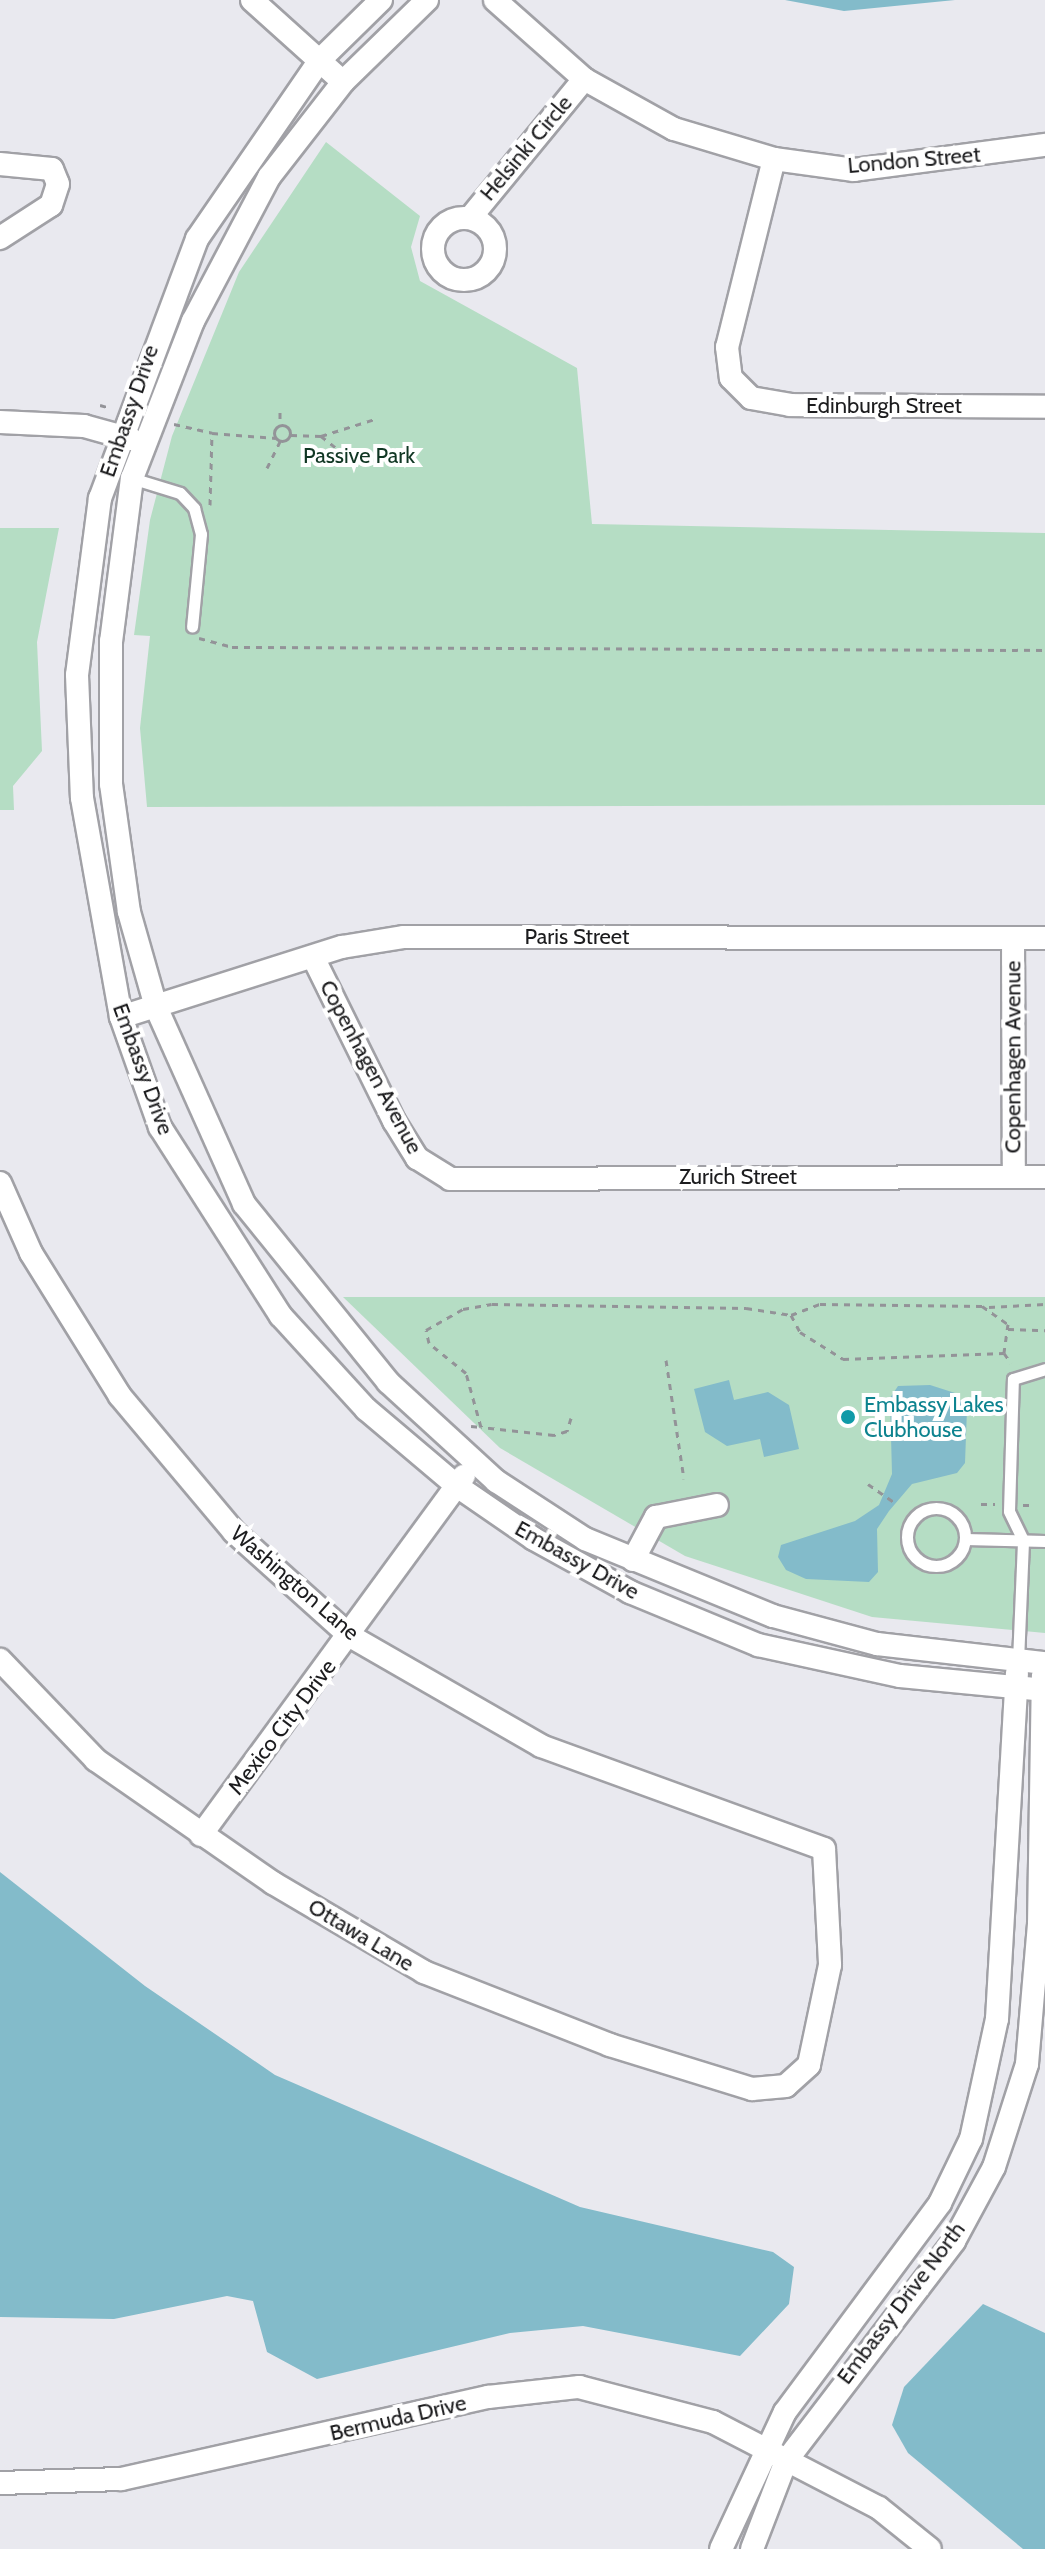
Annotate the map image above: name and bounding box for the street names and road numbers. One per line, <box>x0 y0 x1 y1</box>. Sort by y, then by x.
street label: Helsinki Circle <box>474 90 578 206</box>
street label: London Street <box>846 141 982 179</box>
street label: Embassy Drive <box>94 342 164 480</box>
street label: Edinburgh Street <box>806 393 962 419</box>
street label: Paris Street <box>524 924 630 950</box>
street label: Copenhagen Avenue <box>1000 961 1026 1153</box>
street label: Copenhagen Avenue <box>314 976 428 1158</box>
street label: Embassy Drive <box>107 1000 179 1138</box>
street label: Zurich Street <box>679 1164 797 1190</box>
street label: Embassy Drive <box>510 1515 644 1605</box>
street label: Washington Lane <box>225 1520 365 1646</box>
street label: Mexico City Drive <box>223 1654 341 1800</box>
street label: Ottawa Lane <box>303 1893 419 1977</box>
street label: Embassy Drive North <box>831 2217 971 2389</box>
street label: Bermuda Drive <box>327 2389 469 2447</box>

